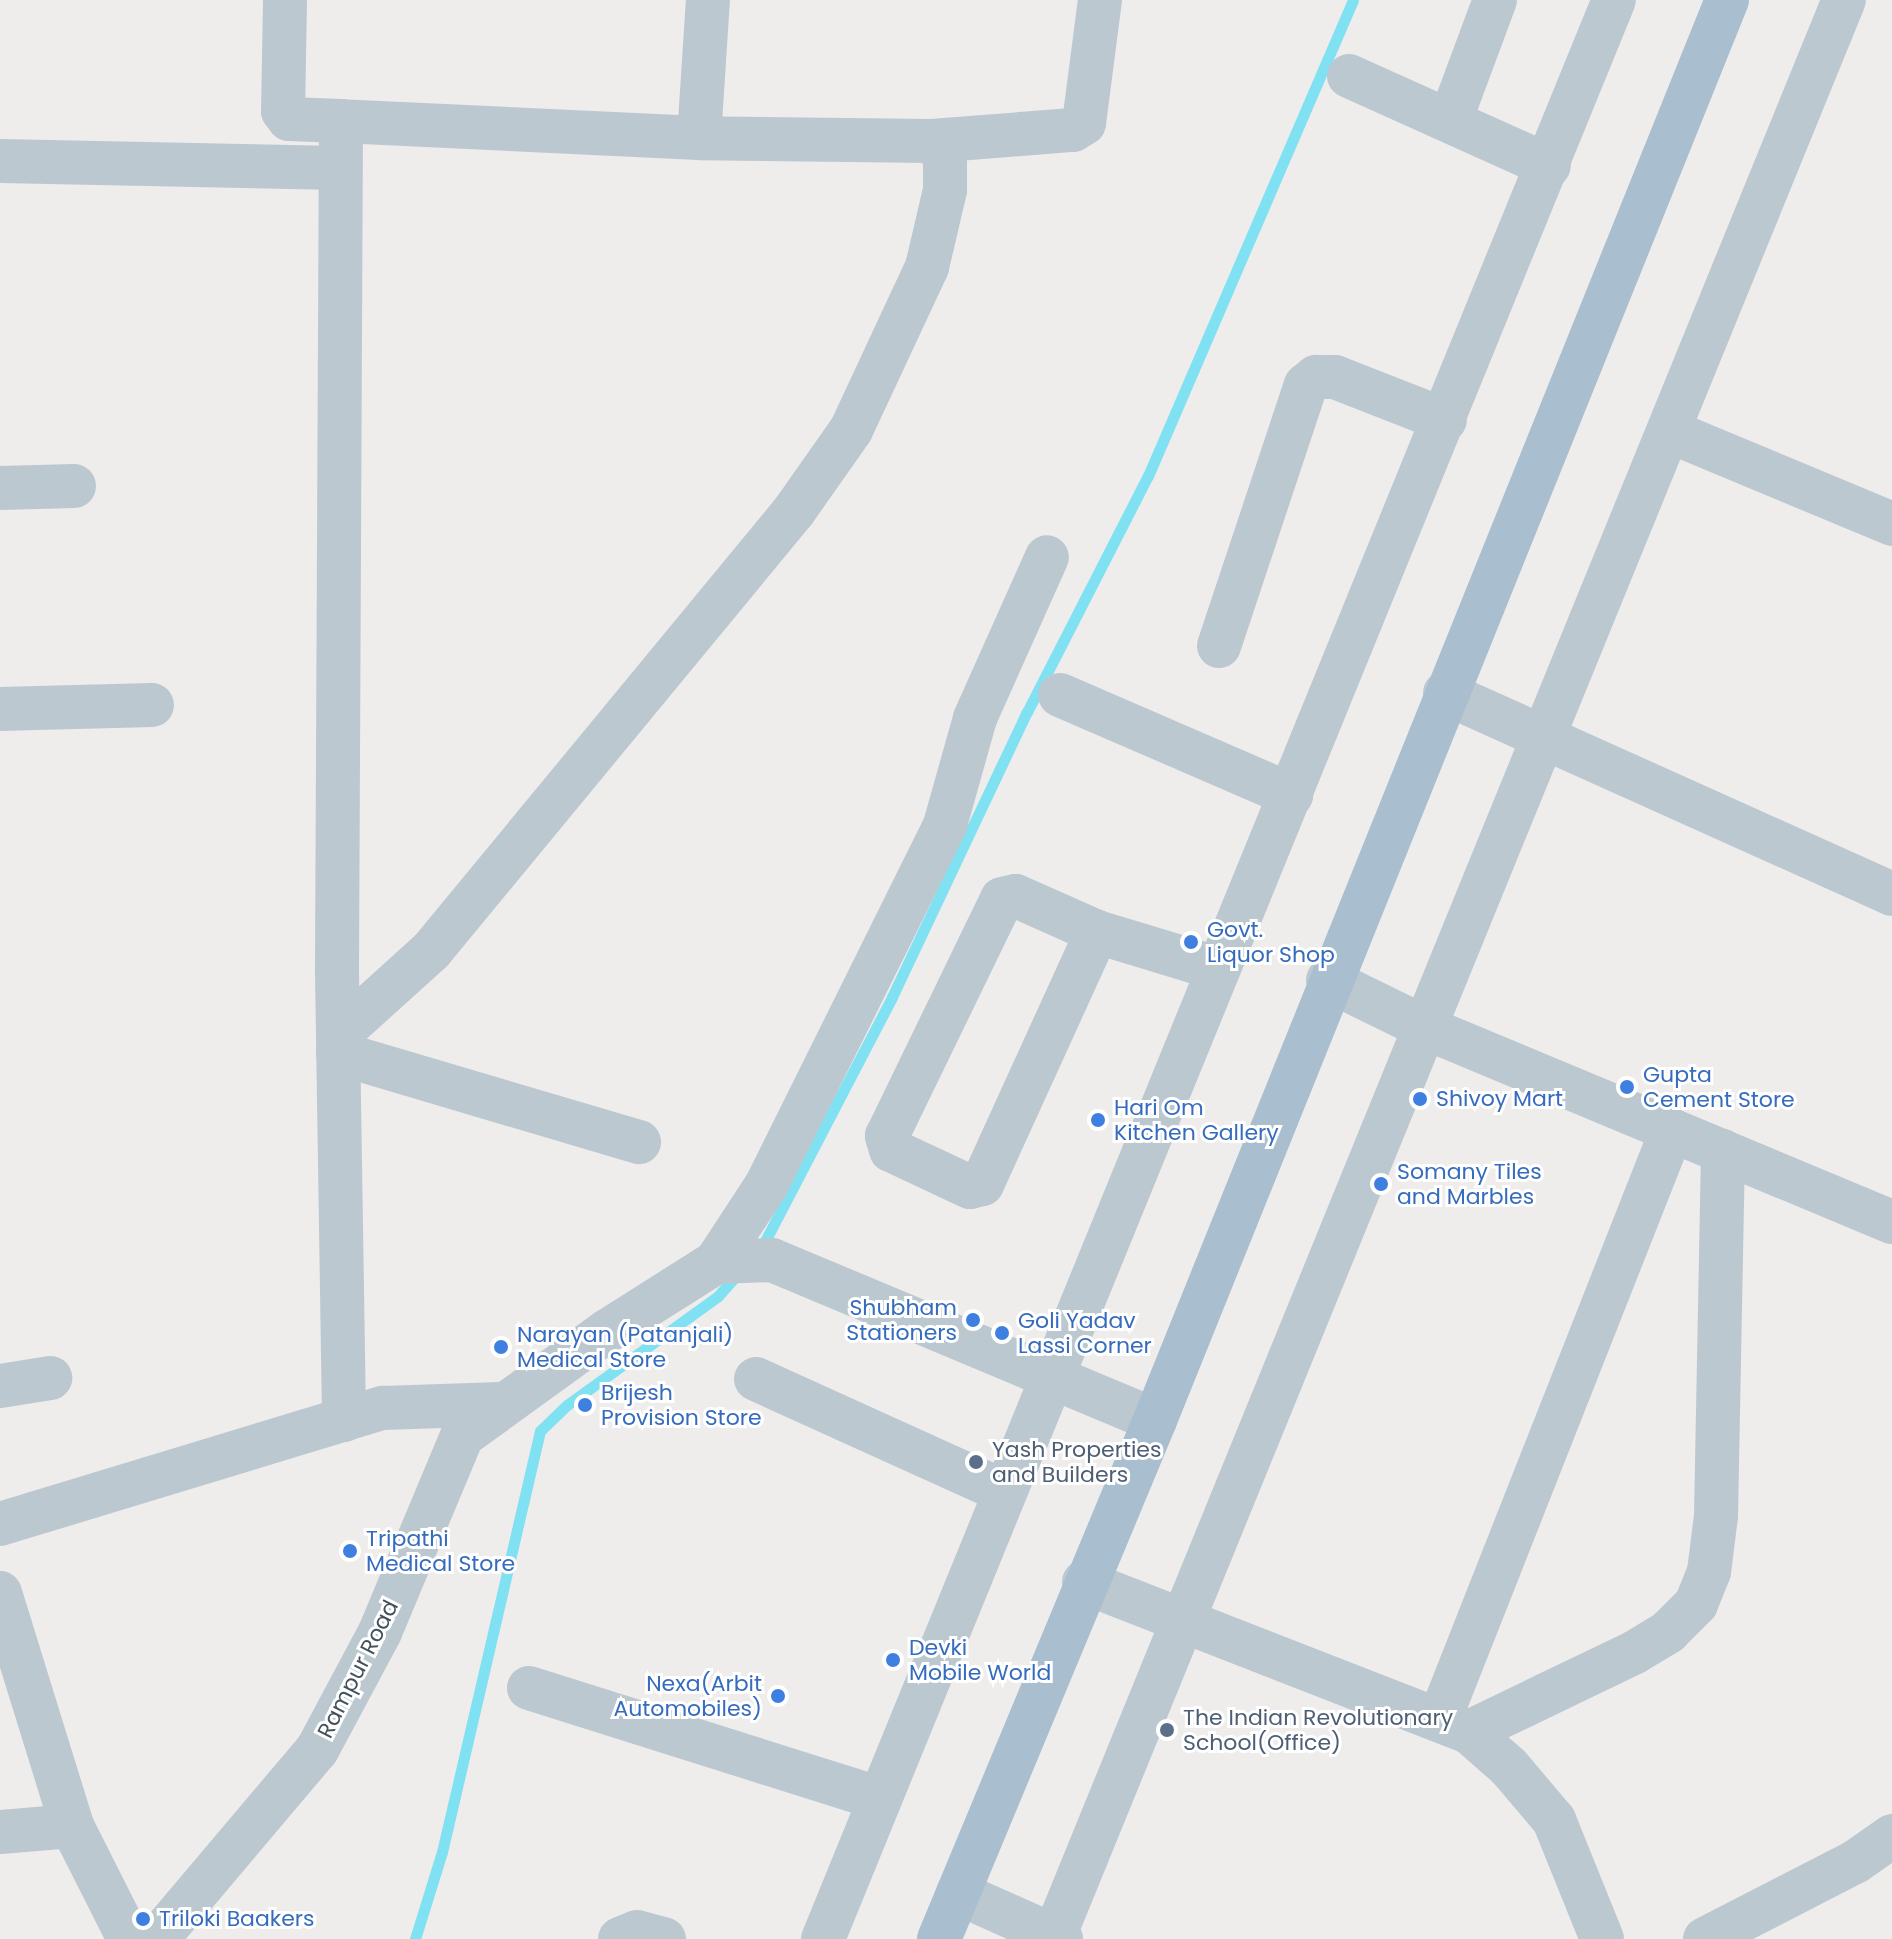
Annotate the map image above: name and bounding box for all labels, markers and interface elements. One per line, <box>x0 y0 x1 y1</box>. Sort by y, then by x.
place label: Govt. Liquor Shop <box>1207 916 1335 968</box>
marker: Govt. Liquor Shop <box>1182 933 1200 951</box>
place label: Gupta Cement Store <box>1643 1061 1795 1112</box>
marker: Gupta Cement Store <box>1618 1078 1636 1096</box>
place label: Shivoy Mart <box>1436 1086 1563 1112</box>
marker: Shivoy Mart <box>1411 1090 1429 1108</box>
place label: Hari Om Kitchen Gallery <box>1114 1094 1279 1146</box>
marker: Hari Om Kitchen Gallery <box>1089 1111 1107 1129</box>
place label: Somany Tiles and Marbles <box>1397 1158 1542 1210</box>
marker: Somany Tiles and Marbles <box>1372 1175 1390 1193</box>
place label: Shubham Stationers <box>846 1294 957 1346</box>
place label: Goli Yadav Lassi Corner <box>1018 1307 1152 1358</box>
marker: Shubham Stationers <box>964 1311 982 1329</box>
place label: Narayan (Patanjali) Medical Store <box>517 1321 733 1372</box>
marker: Goli Yadav Lassi Corner <box>993 1324 1011 1342</box>
marker: Narayan (Patanjali) Medical Store <box>492 1338 510 1356</box>
place label: Brijesh Provision Store <box>601 1379 762 1430</box>
marker: Brijesh Provision Store <box>576 1396 594 1414</box>
place label: Yash Properties and Builders <box>992 1436 1161 1488</box>
marker: Yash Properties and Builders <box>967 1453 985 1471</box>
place label: Tripathi Medical Store <box>366 1525 515 1576</box>
marker: Tripathi Medical Store <box>341 1542 359 1560</box>
street label: Rampur Road <box>312 1596 404 1742</box>
place label: Devki Mobile World <box>909 1634 1051 1686</box>
marker: Devki Mobile World <box>884 1651 902 1669</box>
place label: Nexa(Arbit Automobiles) <box>613 1670 762 1722</box>
marker: Nexa(Arbit Automobiles) <box>769 1687 787 1705</box>
place label: The Indian Revolutionary School(Office) <box>1183 1704 1453 1756</box>
marker: The Indian Revolutionary School(Office) <box>1158 1721 1176 1739</box>
place label: Triloki Baakers <box>159 1906 315 1932</box>
marker: Triloki Baakers <box>134 1910 152 1928</box>

